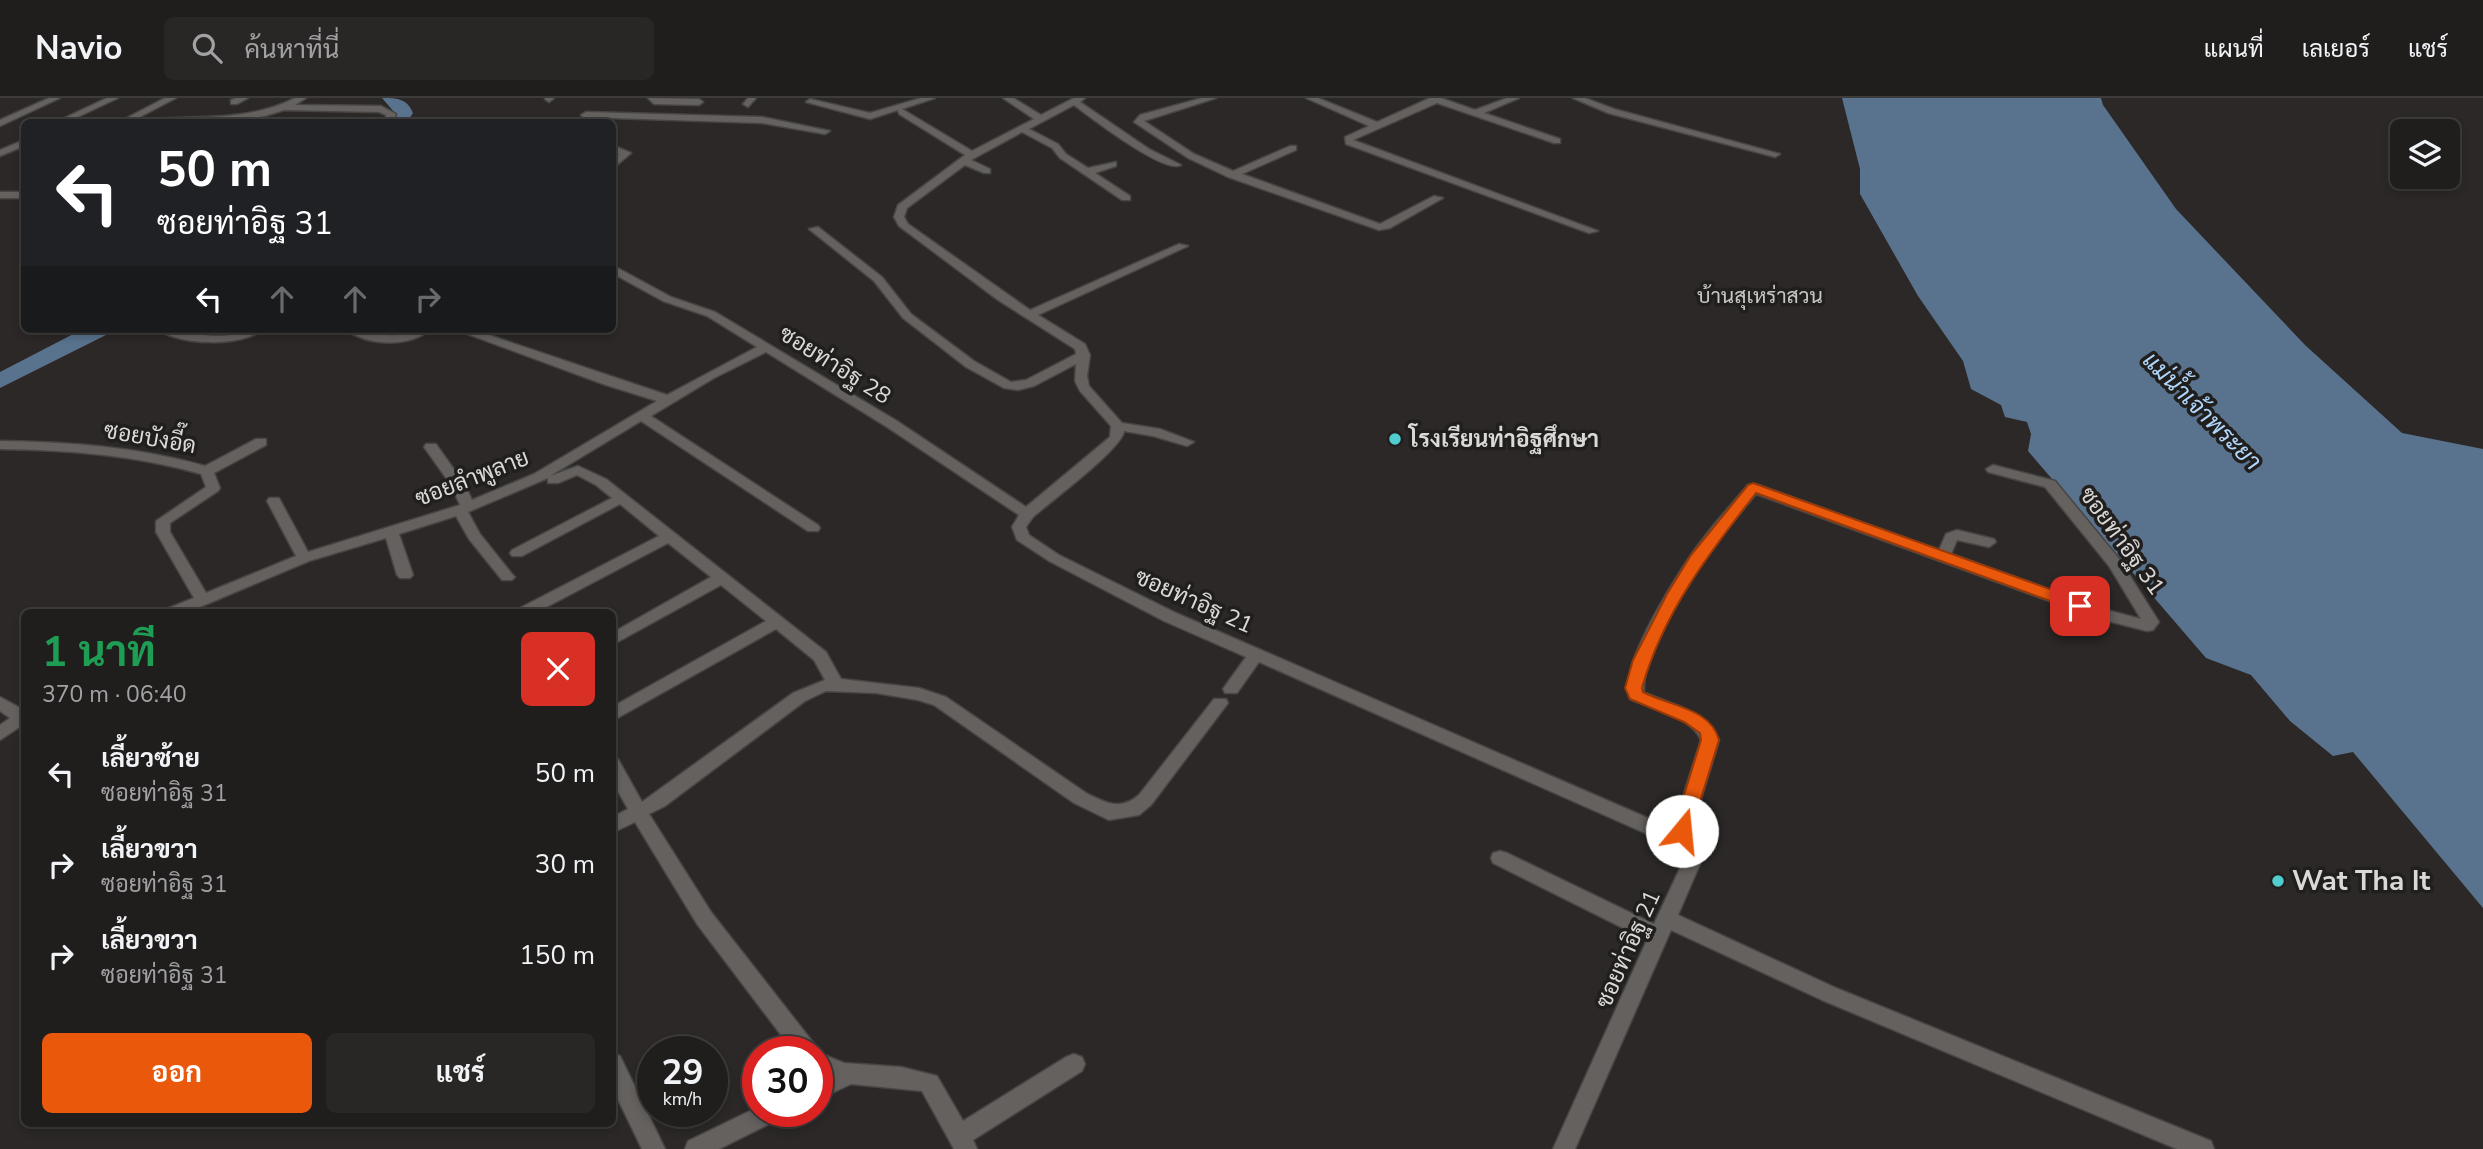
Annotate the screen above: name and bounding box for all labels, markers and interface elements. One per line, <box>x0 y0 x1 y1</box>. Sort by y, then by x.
search box <box>164 17 654 80</box>
text: Navio <box>35 26 122 71</box>
icon: search <box>188 29 226 67</box>
text: ค้นหาที่นี่ <box>244 32 339 67</box>
text: แผนที่ <box>2204 33 2264 65</box>
text: เลเยอร์ <box>2302 33 2370 65</box>
text: แชร์ <box>2408 33 2448 65</box>
map controls <box>2390 119 2460 189</box>
button: layers <box>2390 119 2460 189</box>
text: 50 m <box>157 136 272 203</box>
icon: left <box>42 147 133 238</box>
text: ซอยท่าอิฐ 31 <box>157 202 333 245</box>
icon: left <box>190 280 228 318</box>
icon: ahead <box>263 280 301 318</box>
icon: ahead <box>336 280 374 318</box>
icon: right <box>409 280 447 318</box>
district label: บ้านสุเหร่าสวน <box>1697 282 1823 310</box>
street label: ซอยท่าอิฐ 28 <box>773 318 897 412</box>
water label: แม่น้ำเจ้าพระยา <box>2136 342 2271 477</box>
street label: ซอยบังอี๊ด <box>101 408 200 461</box>
place label: โรงเรียนท่าอิฐศึกษา <box>1407 423 1599 455</box>
marker: โรงเรียนท่าอิฐศึกษา <box>1387 431 1403 447</box>
street label: ซอยลำพูลาย <box>411 442 534 515</box>
street label: ซอยท่าอิฐ 31 <box>2072 481 2172 601</box>
street label: ซอยท่าอิฐ 21 <box>1130 561 1258 641</box>
pin <box>2050 576 2110 636</box>
icon: arrive <box>2061 587 2099 625</box>
text: 1 นาที <box>42 624 156 681</box>
button: close <box>521 632 595 706</box>
text: 370 m · 06:40 <box>42 679 187 710</box>
text: เลี้ยวซ้าย <box>101 741 200 776</box>
icon: left <box>42 755 80 793</box>
text: 50 m <box>535 756 595 791</box>
text: ซอยท่าอิฐ 31 <box>101 778 228 809</box>
position arrow <box>1645 794 1719 868</box>
text: เลี้ยวขวา <box>101 832 198 867</box>
icon: right <box>42 846 80 884</box>
text: 30 m <box>535 847 595 882</box>
place label: Wat Tha It <box>2292 862 2431 900</box>
text: ซอยท่าอิฐ 31 <box>101 869 228 900</box>
marker: Wat Tha It <box>2270 873 2286 889</box>
street label: ซอยท่าอิฐ 21 <box>1588 885 1668 1013</box>
text: เลี้ยวขวา <box>101 923 198 958</box>
icon: right <box>42 937 80 975</box>
text: 150 m <box>519 938 595 973</box>
text: ซอยท่าอิฐ 31 <box>101 960 228 991</box>
button: ออก <box>42 1033 312 1113</box>
button: แชร์ <box>326 1033 595 1113</box>
speed limit sign: 30 <box>742 1036 833 1127</box>
text: 29 <box>661 1049 704 1096</box>
text: km/h <box>663 1087 702 1111</box>

